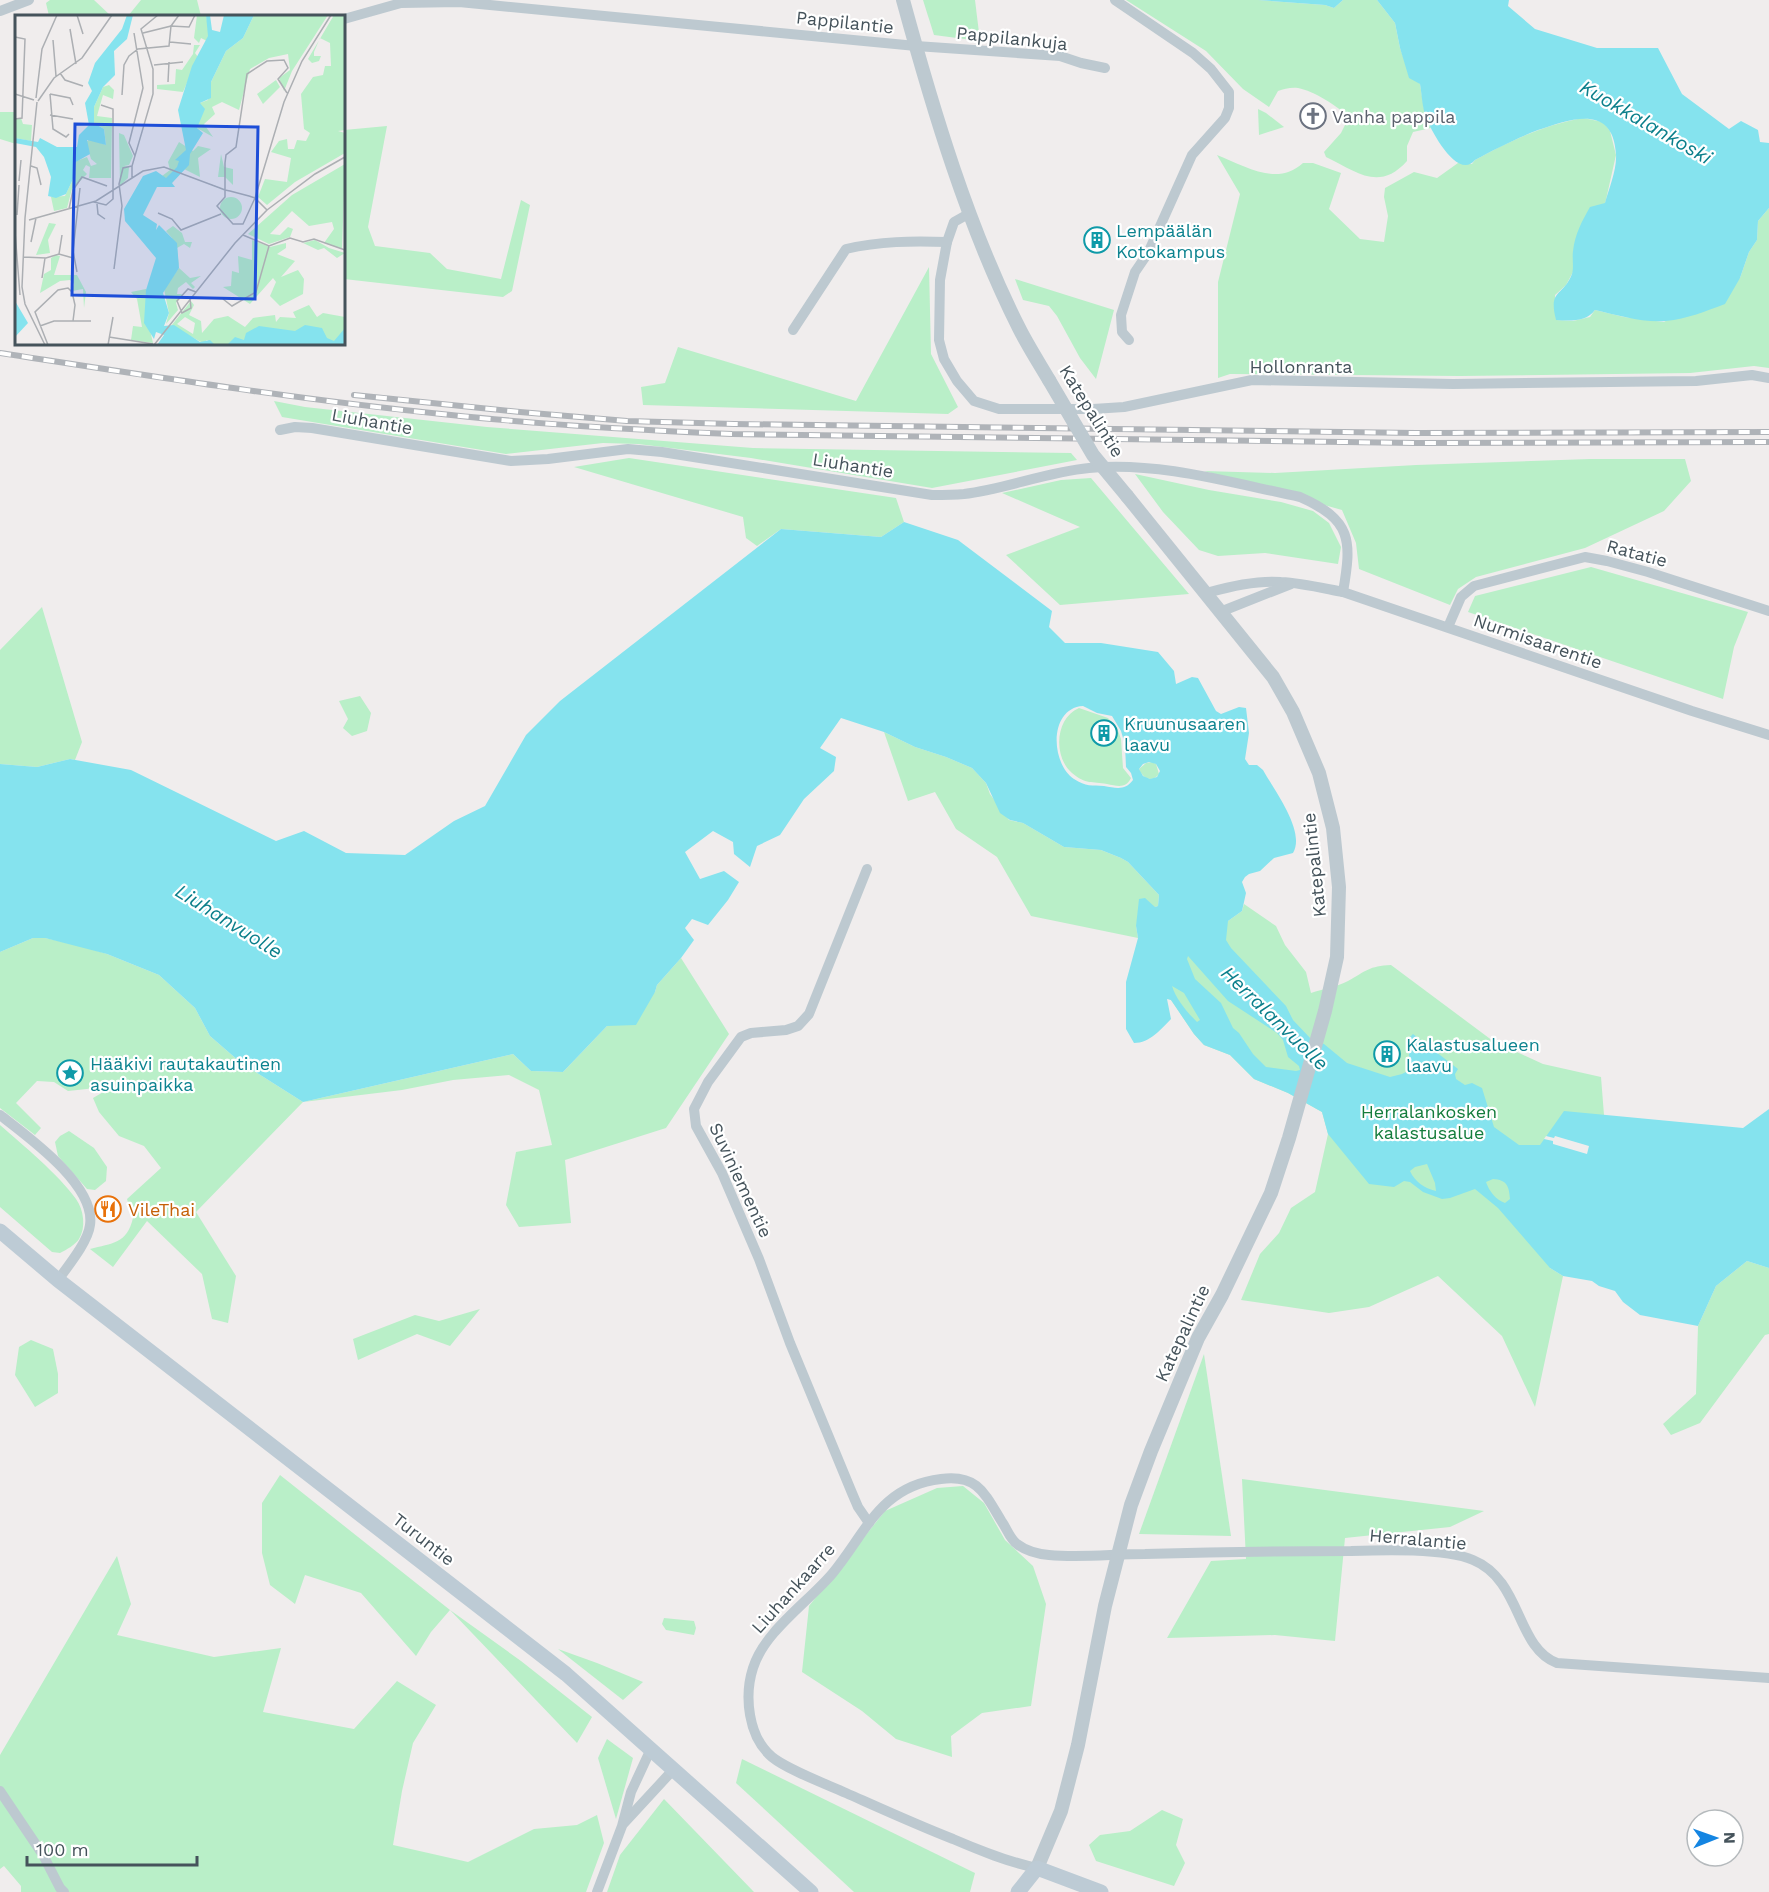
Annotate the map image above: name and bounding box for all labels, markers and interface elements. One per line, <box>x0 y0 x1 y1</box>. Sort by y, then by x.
street label: Pappilantie <box>795 6 895 38</box>
inset map <box>15 15 345 345</box>
street label: Pappilankuja <box>955 22 1069 54</box>
water label: Kuokkalankoski <box>1576 74 1717 170</box>
church icon: Vanha pappila <box>1298 101 1328 131</box>
place label: Vanha pappila <box>1332 106 1456 127</box>
place label: Lempäälän Kotokampus <box>1116 220 1225 262</box>
building icon: Lempäälän Kotokampus <box>1082 225 1112 255</box>
street label: Hollonranta <box>1250 356 1352 377</box>
street label: Katepalintie <box>1055 361 1129 461</box>
street label: Liuhantie <box>330 404 414 438</box>
street label: Liuhantie <box>811 448 895 482</box>
street label: Ratatie <box>1604 535 1670 571</box>
street label: Nurmisaarentie <box>1471 609 1605 673</box>
place label: Kruunusaaren laavu <box>1124 713 1246 755</box>
building icon: Kruunusaaren laavu <box>1089 718 1119 748</box>
street label: Katepalintie <box>1298 812 1330 918</box>
water label: Liuhanvuolle <box>171 879 287 963</box>
water label: Herralanvuolle <box>1216 961 1334 1075</box>
place label: Kalastusalueen laavu <box>1406 1034 1540 1076</box>
building icon: Kalastusalueen laavu <box>1372 1039 1402 1069</box>
place label: Hääkivi rautakautinen asuinpaikka <box>90 1053 281 1095</box>
place icon: Hääkivi rautakautinen asuinpaikka <box>55 1058 85 1088</box>
park label: Herralankosken kalastusalue <box>1361 1101 1497 1143</box>
street label: Suviniementie <box>705 1119 777 1241</box>
restaurant icon: VileThai <box>93 1194 123 1224</box>
place label: VileThai <box>128 1199 195 1220</box>
street label: Katepalintie <box>1150 1281 1214 1385</box>
street label: Turuntie <box>389 1508 459 1570</box>
street label: Herralantie <box>1369 1524 1467 1554</box>
street label: Liuhankaarre <box>747 1538 839 1638</box>
north arrow <box>1685 1808 1745 1868</box>
scale bar <box>27 1829 196 1867</box>
text: N <box>1720 1832 1739 1844</box>
text: 100 m <box>36 1839 89 1860</box>

